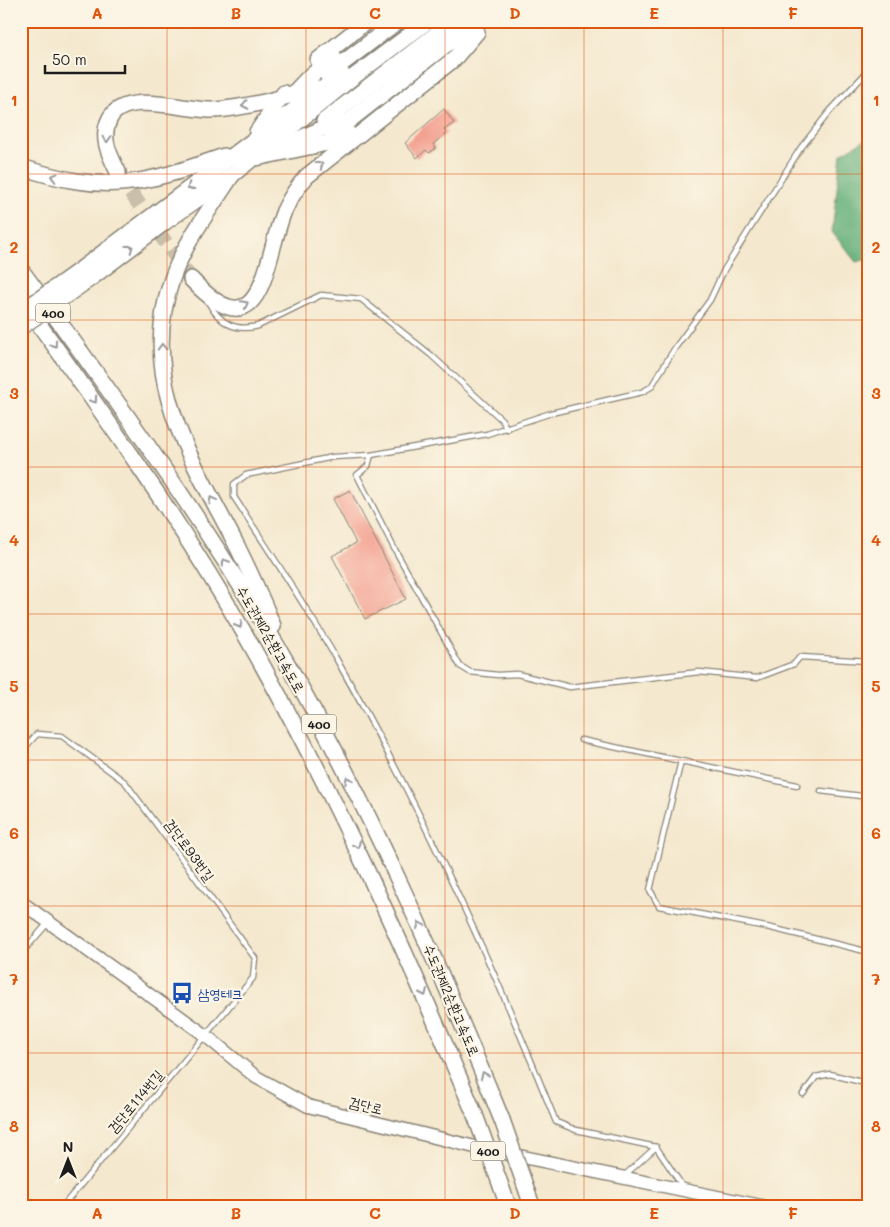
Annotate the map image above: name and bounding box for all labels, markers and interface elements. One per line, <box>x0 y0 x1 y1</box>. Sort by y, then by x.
text: A <box>91 2 103 23</box>
text: B <box>231 2 241 23</box>
text: C <box>369 2 381 23</box>
text: D <box>509 2 521 23</box>
text: E <box>649 2 659 23</box>
text: F <box>788 2 798 23</box>
scale bar <box>45 42 125 74</box>
text: 50 m <box>52 49 87 69</box>
text: 1 <box>10 89 18 110</box>
text: 1 <box>872 89 880 110</box>
one-way arrow <box>240 99 249 110</box>
one-way arrow <box>101 135 112 143</box>
one-way arrow <box>314 163 323 171</box>
one-way arrow <box>50 172 59 183</box>
one-way arrow <box>187 182 196 190</box>
text: 2 <box>10 236 19 257</box>
text: 2 <box>872 236 881 257</box>
one-way arrow <box>124 245 134 254</box>
one-way arrow <box>240 300 249 310</box>
road number: 400 <box>36 304 70 322</box>
one-way arrow <box>48 338 56 347</box>
one-way arrow <box>157 343 167 351</box>
text: 3 <box>9 382 19 403</box>
text: 3 <box>871 382 881 403</box>
one-way arrow <box>87 395 97 404</box>
one-way arrow <box>208 496 218 505</box>
text: 4 <box>9 529 19 550</box>
text: 4 <box>871 529 881 550</box>
one-way arrow <box>222 559 232 568</box>
street label: 수도권제2순환고속도로 <box>233 582 309 696</box>
one-way arrow <box>233 619 243 628</box>
text: 5 <box>9 675 19 696</box>
text: 5 <box>871 675 881 696</box>
road number: 400 <box>302 714 336 734</box>
one-way arrow <box>344 776 354 785</box>
street label: 검단로93번길 <box>161 815 220 886</box>
text: 6 <box>9 822 19 843</box>
text: 6 <box>871 822 881 843</box>
one-way arrow <box>350 840 360 849</box>
one-way arrow <box>416 921 427 930</box>
street label: 수도권제2순환고속도로 <box>420 941 484 1059</box>
text: 7 <box>10 968 19 989</box>
text: 7 <box>872 968 881 989</box>
bus stop icon: 삼영테크 <box>169 980 195 1006</box>
place label: 삼영테크 <box>198 984 243 1003</box>
one-way arrow <box>417 988 428 997</box>
street label: 검단로114번길 <box>103 1065 168 1137</box>
one-way arrow <box>479 1071 490 1080</box>
street label: 검단로 <box>347 1092 385 1118</box>
text: 8 <box>9 1115 19 1136</box>
text: 8 <box>871 1115 881 1136</box>
north arrow <box>42 1134 92 1184</box>
text: N <box>63 1137 73 1156</box>
road number: 400 <box>470 1142 506 1160</box>
text: A <box>91 1202 103 1223</box>
text: B <box>231 1202 241 1223</box>
text: C <box>369 1202 381 1223</box>
text: D <box>509 1202 521 1223</box>
text: E <box>649 1202 659 1223</box>
text: F <box>788 1202 798 1223</box>

